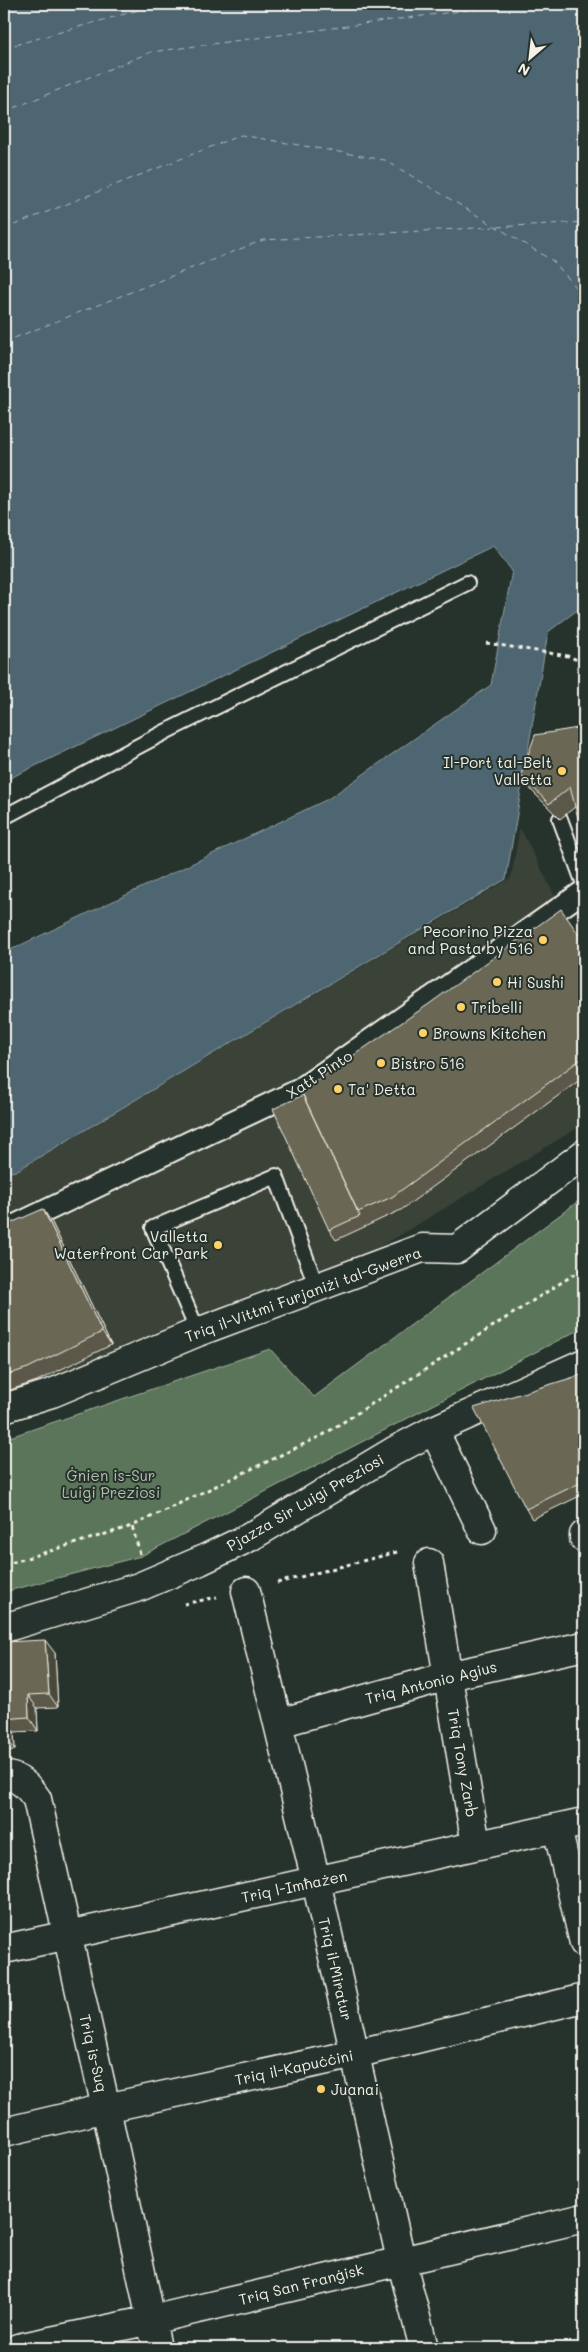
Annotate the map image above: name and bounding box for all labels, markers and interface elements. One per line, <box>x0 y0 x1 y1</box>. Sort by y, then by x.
north arrow <box>506 32 556 82</box>
text: N <box>515 59 533 81</box>
place label: Il-Port tal-Belt Valletta <box>443 752 552 789</box>
marker: Il-Port tal-Belt Valletta <box>556 765 568 777</box>
place label: Pecorino Pizza and Pasta by 516 <box>408 921 533 958</box>
marker: Pecorino Pizza and Pasta by 516 <box>537 934 549 946</box>
place label: Hi Sushi <box>507 972 564 992</box>
marker: Hi Sushi <box>491 976 503 988</box>
place label: Tribelli <box>471 997 522 1017</box>
marker: Tribelli <box>455 1001 467 1013</box>
place label: Browns Kitchen <box>433 1023 546 1043</box>
marker: Browns Kitchen <box>417 1027 429 1039</box>
street label: Xatt Pinto <box>282 1045 356 1103</box>
place label: Bistro 516 <box>391 1053 465 1073</box>
marker: Bistro 516 <box>375 1057 387 1069</box>
place label: Ta' Detta <box>348 1079 416 1099</box>
marker: Ta' Detta <box>332 1083 344 1095</box>
place label: Valletta Waterfront Car Park <box>54 1226 208 1263</box>
marker: Valletta Waterfront Car Park <box>212 1239 224 1251</box>
street label: Triq il-Vittmi Furjaniżi tal-Gwerra <box>182 1242 424 1346</box>
street label: Pjazza Sir Luigi Preziosi <box>223 1449 387 1555</box>
park label: Ġnien is-Sur Luigi Preziosi <box>62 1465 160 1502</box>
street label: Triq Antonio Agius <box>363 1656 499 1708</box>
street label: Triq Tony Zarb <box>444 1707 482 1819</box>
street label: Triq l-Imħażen <box>239 1865 349 1907</box>
street label: Triq il-Miratur <box>314 1915 358 2023</box>
street label: Triq is-Suq <box>75 2012 113 2094</box>
street label: Triq il-Kapuċċini <box>233 2045 355 2089</box>
place label: Juanai <box>331 2079 379 2099</box>
marker: Juanai <box>315 2083 327 2095</box>
street label: Triq San Franġisk <box>237 2259 366 2309</box>

